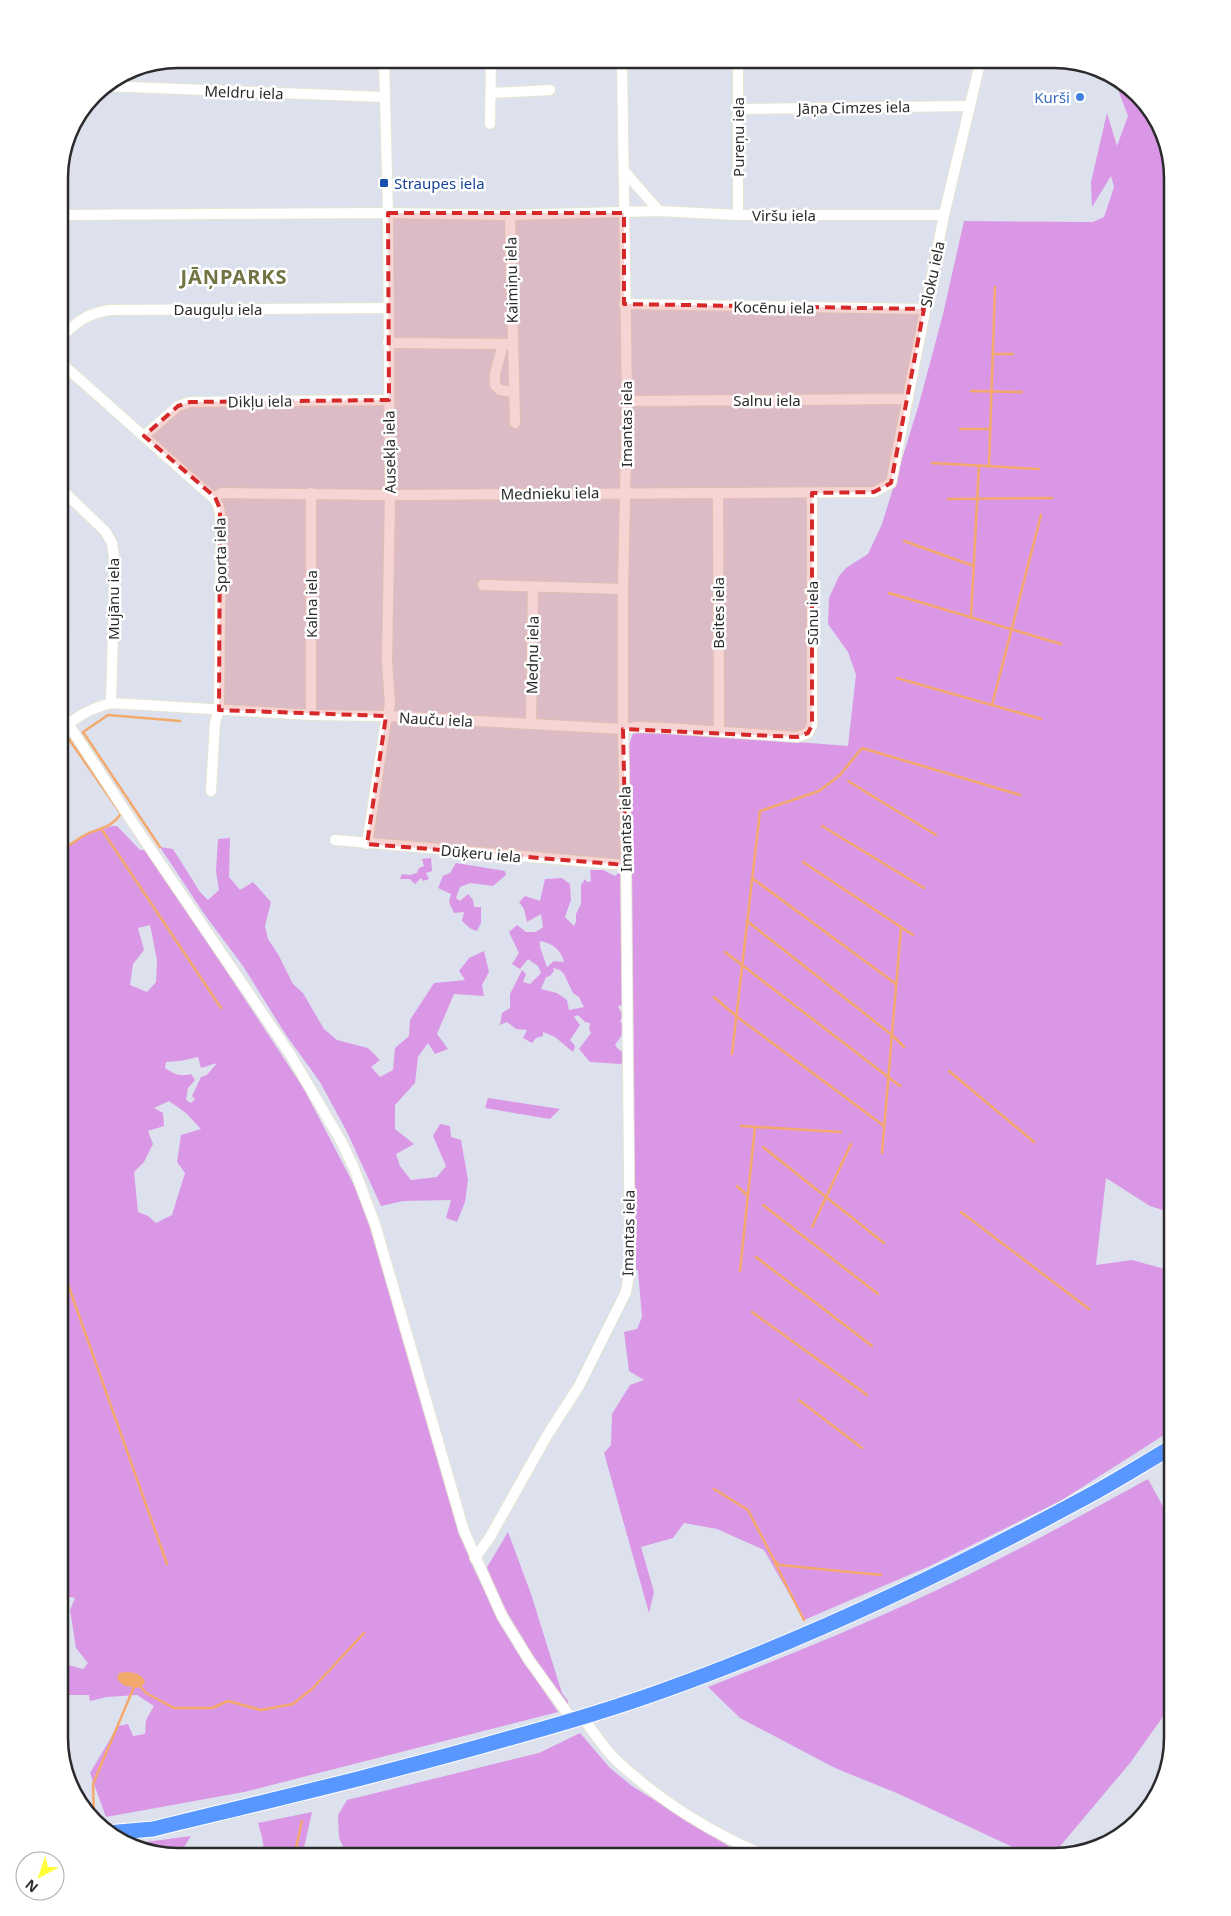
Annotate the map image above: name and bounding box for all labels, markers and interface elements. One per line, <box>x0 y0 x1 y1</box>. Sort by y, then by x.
street label: Meldru iela <box>204 81 284 103</box>
place label: Kurši <box>1034 87 1070 107</box>
marker: Kurši <box>1074 91 1086 103</box>
street label: Jāņa Cimzes iela <box>795 96 911 118</box>
street label: Pureņu iela <box>728 97 748 177</box>
place label: Straupes iela <box>394 173 485 193</box>
marker: Straupes iela <box>378 177 390 189</box>
street label: Viršu iela <box>752 205 816 225</box>
street label: Kaimiņu iela <box>500 237 522 323</box>
street label: Sloku iela <box>915 239 949 309</box>
district label: JĀŅPARKS <box>178 263 288 290</box>
street label: Kocēnu iela <box>733 296 815 318</box>
street label: Dauguļu iela <box>174 299 262 319</box>
street label: Imantas iela <box>616 381 636 467</box>
street label: Dikļu iela <box>228 390 292 412</box>
street label: Salnu iela <box>733 390 801 410</box>
street label: Ausekļa iela <box>378 410 400 494</box>
street label: Mednieku iela <box>500 482 600 504</box>
street label: Sporta iela <box>209 517 231 593</box>
street label: Mujānu iela <box>103 558 123 640</box>
street label: Kalna iela <box>301 570 321 638</box>
street label: Beites iela <box>708 577 728 649</box>
street label: Sūnu iela <box>802 581 822 645</box>
street label: Medņu iela <box>521 616 543 694</box>
street label: Nauču iela <box>398 707 474 731</box>
street label: Imantas iela <box>614 786 636 872</box>
street label: Dūķeru iela <box>440 840 522 866</box>
street label: Imantas iela <box>617 1190 639 1276</box>
north arrow <box>15 1851 65 1901</box>
text: N <box>21 1875 42 1897</box>

